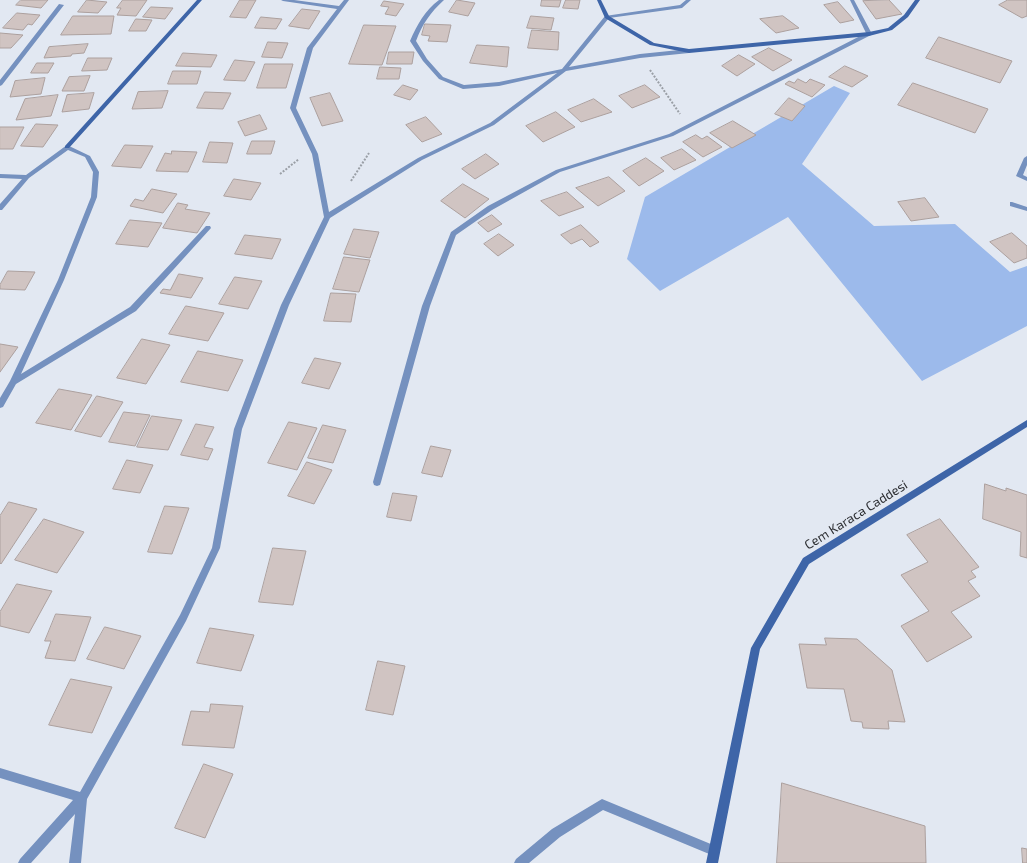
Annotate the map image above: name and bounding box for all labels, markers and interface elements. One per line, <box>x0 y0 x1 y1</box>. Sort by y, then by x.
street label: Cem Karaca Caddesi <box>802 477 910 553</box>

